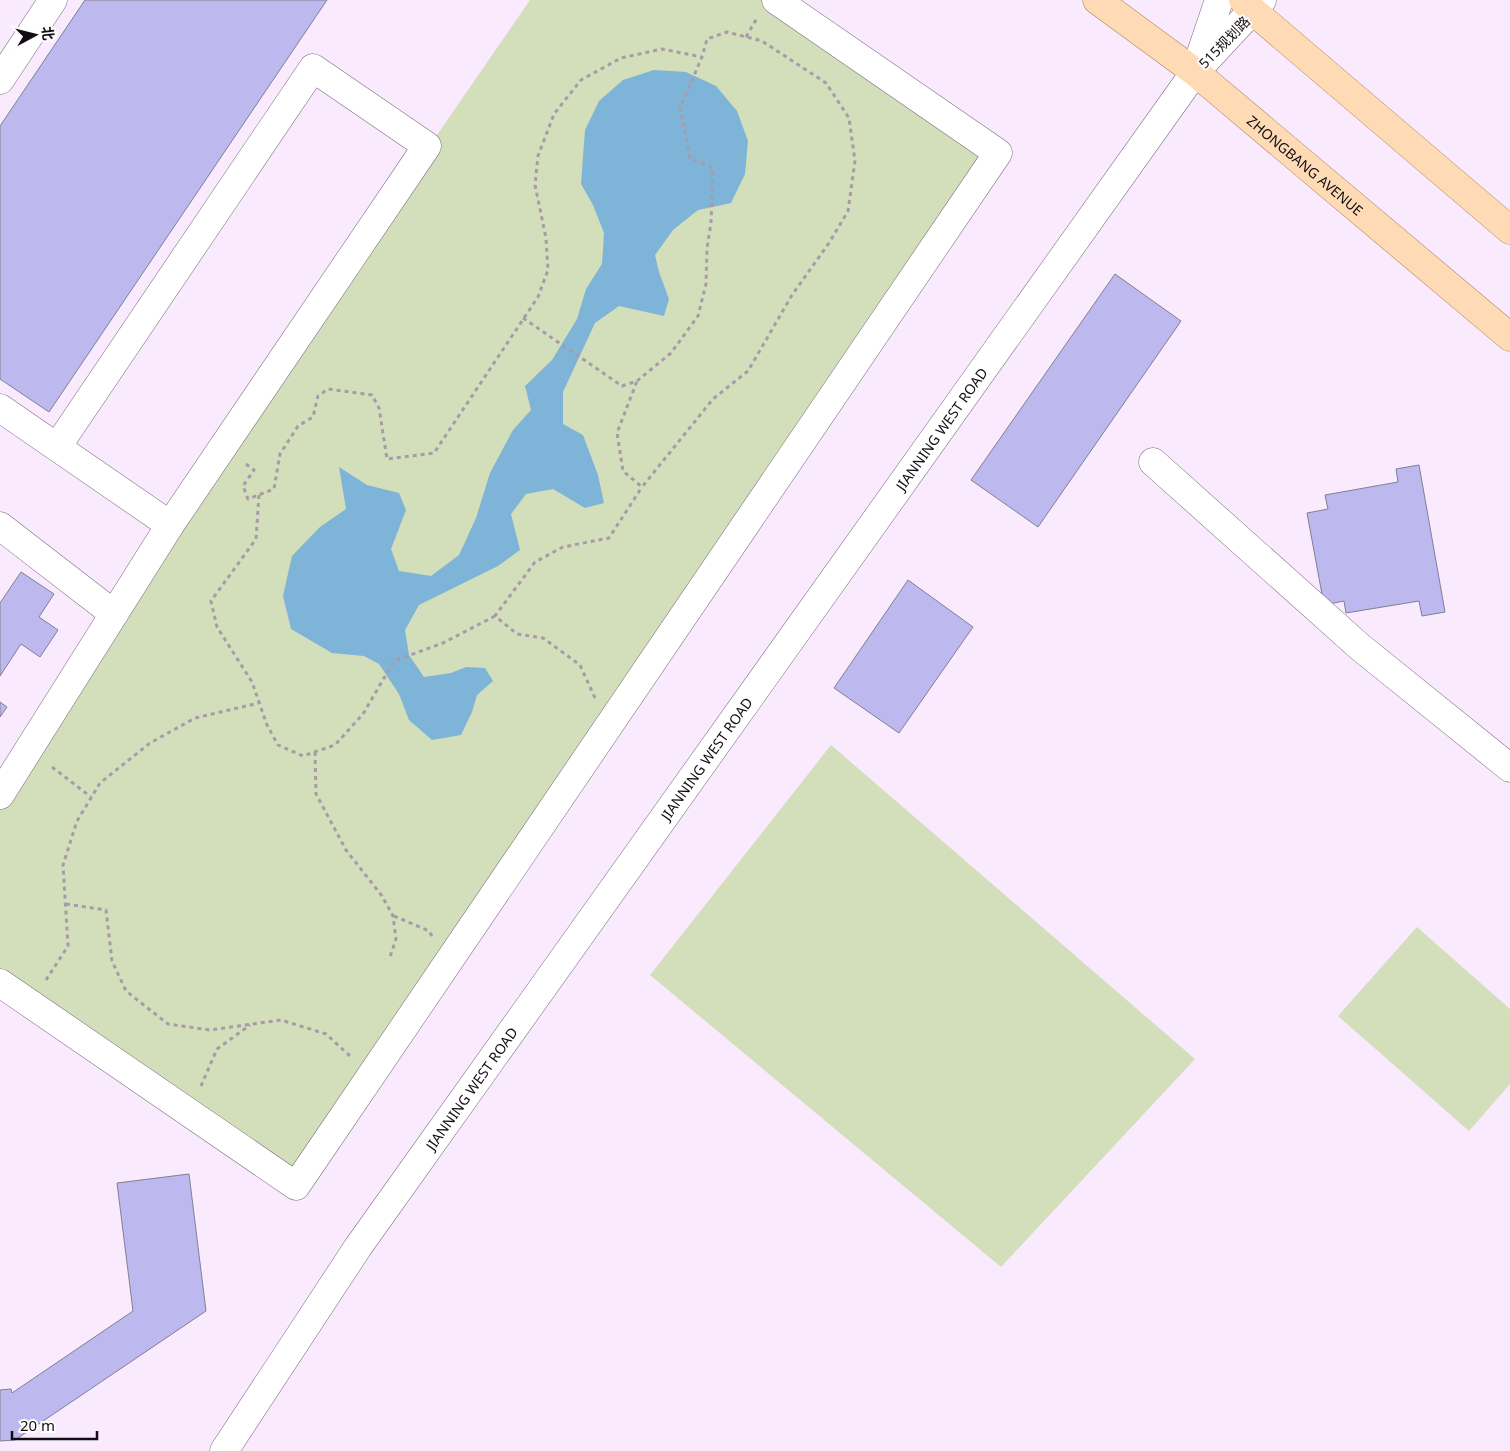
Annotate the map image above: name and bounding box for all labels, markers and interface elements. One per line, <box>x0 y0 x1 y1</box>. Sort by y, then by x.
north arrow <box>10 10 60 60</box>
street label: 515规划路 <box>1194 12 1254 72</box>
text: 北 <box>38 25 59 41</box>
street label: ZHONGBANG AVENUE <box>1244 111 1367 219</box>
street label: JIANNING WEST ROAD <box>890 363 991 495</box>
street label: JIANNING WEST ROAD <box>655 693 756 825</box>
street label: JIANNING WEST ROAD <box>420 1023 521 1155</box>
scale bar <box>12 1408 98 1440</box>
text: 20 m <box>20 1415 55 1435</box>

